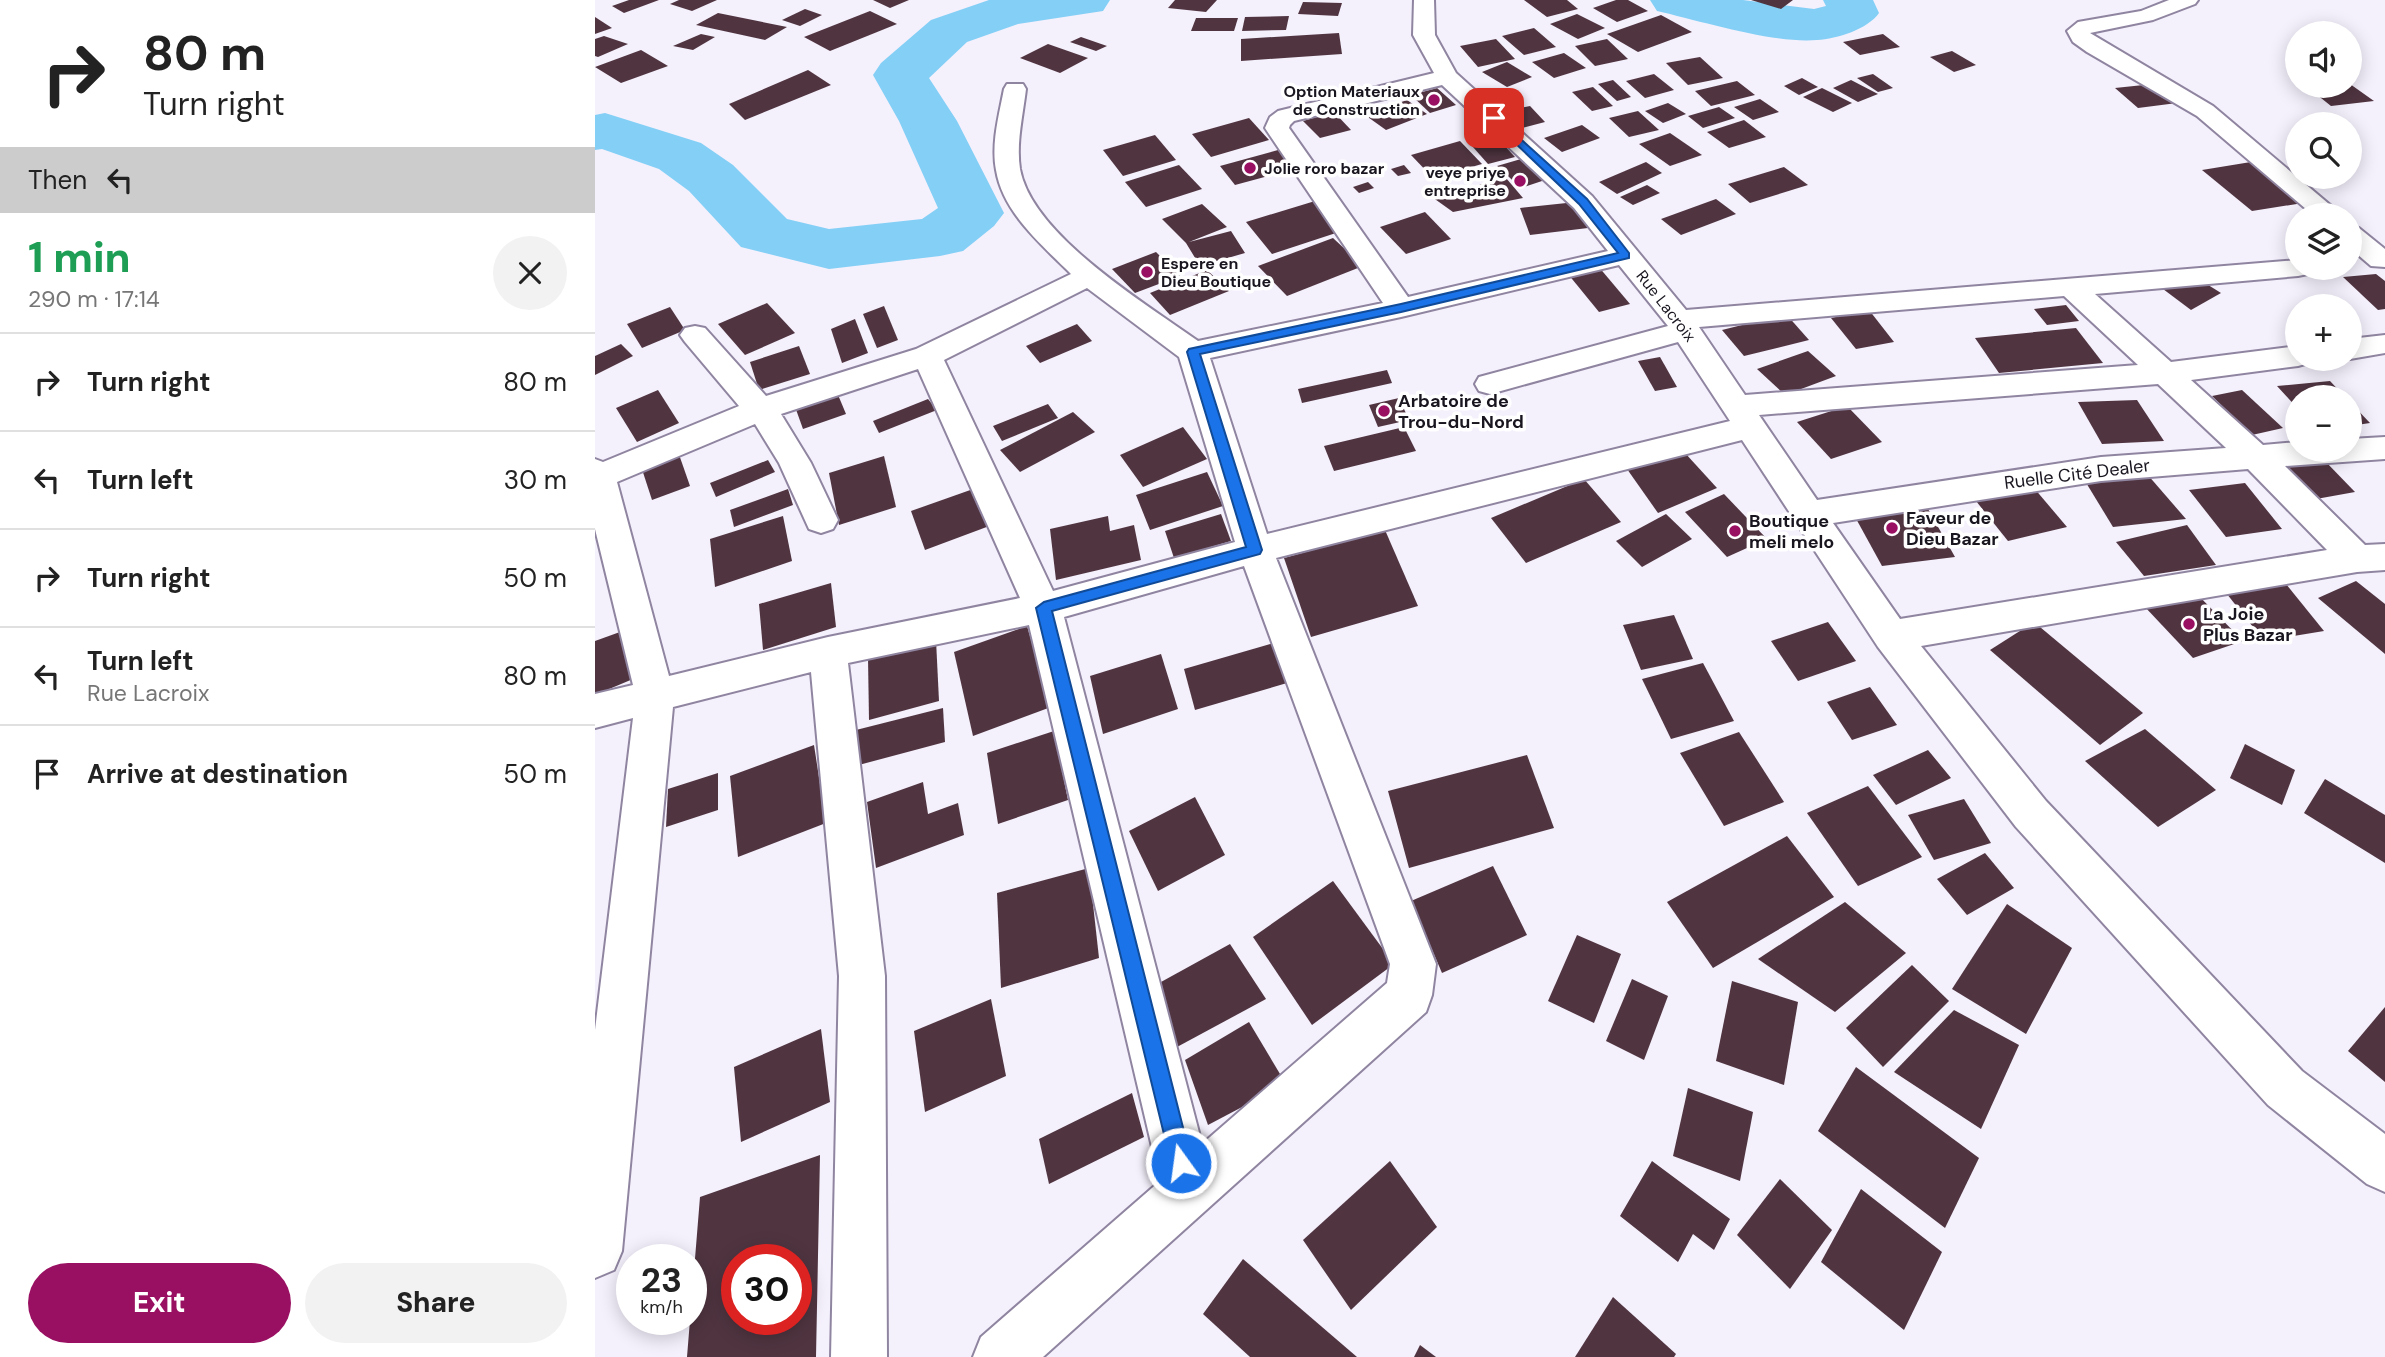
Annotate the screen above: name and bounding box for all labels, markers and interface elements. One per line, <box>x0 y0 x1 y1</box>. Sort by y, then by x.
text: 80 m <box>143 21 266 85</box>
map controls <box>2285 21 2362 462</box>
button: sound <box>2285 21 2362 98</box>
icon: right <box>28 28 119 119</box>
place label: Option Materiaux de Construction <box>1283 81 1420 120</box>
text: Turn right <box>143 83 285 125</box>
pin <box>1464 88 1524 148</box>
marker: Option Materiaux de Construction <box>1426 92 1442 108</box>
icon: arrive <box>1475 99 1513 137</box>
button: search <box>2285 112 2362 189</box>
place label: Jolie roro bazar <box>1264 158 1385 179</box>
marker: Jolie roro bazar <box>1242 160 1258 176</box>
icon: left <box>101 161 139 199</box>
place label: veye priye entreprise <box>1424 162 1506 201</box>
text: Then <box>28 163 87 197</box>
marker: veye priye entreprise <box>1512 173 1528 189</box>
button: layers <box>2285 203 2362 280</box>
text: 1 min <box>28 230 131 285</box>
button: close <box>493 236 567 310</box>
place label: Espere en Dieu Boutique <box>1161 253 1271 292</box>
marker: Espere en Dieu Boutique <box>1139 264 1155 280</box>
street label: Rue Lacroix <box>1632 266 1701 346</box>
text: 290 m · 17:14 <box>28 284 160 314</box>
button: + <box>2285 294 2362 371</box>
icon: right <box>28 363 66 401</box>
text: Turn right <box>87 365 211 399</box>
text: 80 m <box>503 365 567 399</box>
button: − <box>2285 385 2362 462</box>
place label: Arbatoire de Trou-du-Nord <box>1398 389 1524 434</box>
marker: Arbatoire de Trou-du-Nord <box>1376 403 1392 419</box>
street label: Ruelle Cité Dealer <box>2003 453 2152 495</box>
icon: left <box>28 461 66 499</box>
text: Turn left <box>87 463 194 497</box>
text: 30 m <box>504 463 567 497</box>
place label: Faveur de Dieu Bazar <box>1906 506 1999 551</box>
place label: Boutique meli melo <box>1749 509 1834 554</box>
marker: Faveur de Dieu Bazar <box>1884 520 1900 536</box>
marker: Boutique meli melo <box>1727 523 1743 539</box>
icon: right <box>28 559 66 597</box>
text: Turn right <box>87 561 211 595</box>
text: 50 m <box>503 561 567 595</box>
place label: La Joie Plus Bazar <box>2203 602 2293 647</box>
marker: La Joie Plus Bazar <box>2181 616 2197 632</box>
text: Turn left <box>87 644 194 678</box>
icon: left <box>28 657 66 695</box>
text: 80 m <box>503 659 567 693</box>
text: Rue Lacroix <box>87 678 209 708</box>
icon: arrive <box>28 755 66 793</box>
text: Arrive at destination <box>87 757 348 791</box>
text: 50 m <box>503 757 567 791</box>
position arrow <box>1144 1126 1218 1200</box>
speed limit sign: 30 <box>721 1244 812 1335</box>
text: 23 <box>641 1257 682 1303</box>
button: Exit <box>28 1263 291 1343</box>
button: Share <box>305 1263 567 1343</box>
text: km/h <box>640 1295 683 1319</box>

